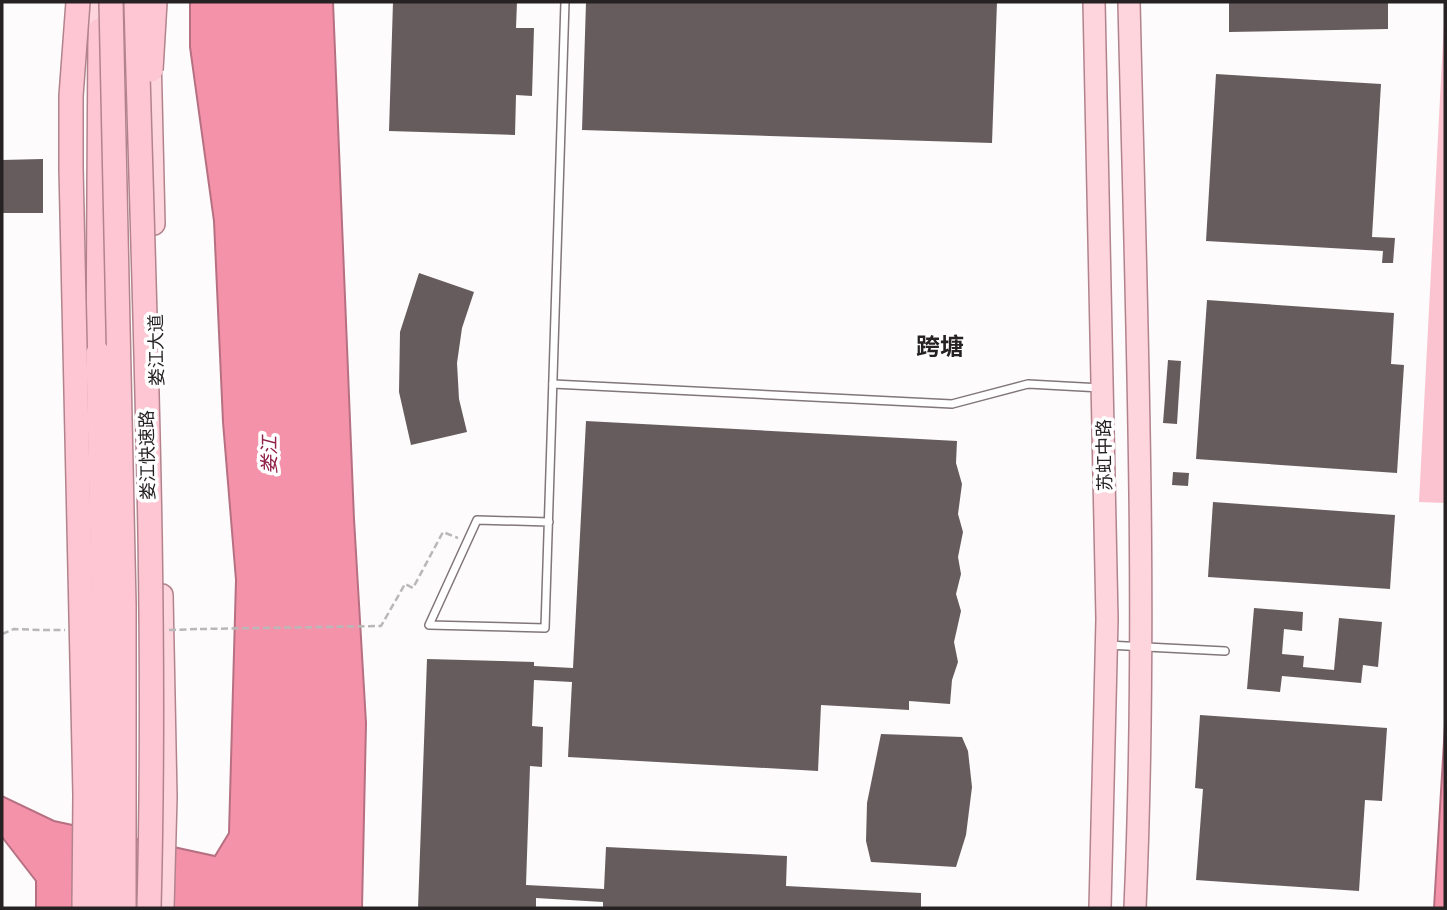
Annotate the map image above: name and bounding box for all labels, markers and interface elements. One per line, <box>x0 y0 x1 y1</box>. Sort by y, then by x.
street label: 娄江大道 <box>144 314 168 386</box>
district label: 跨塘 <box>916 331 964 362</box>
street label: 娄江快速路 <box>135 410 159 500</box>
street label: 苏虹中路 <box>1092 419 1116 491</box>
water label: 娄江 <box>257 434 281 474</box>

